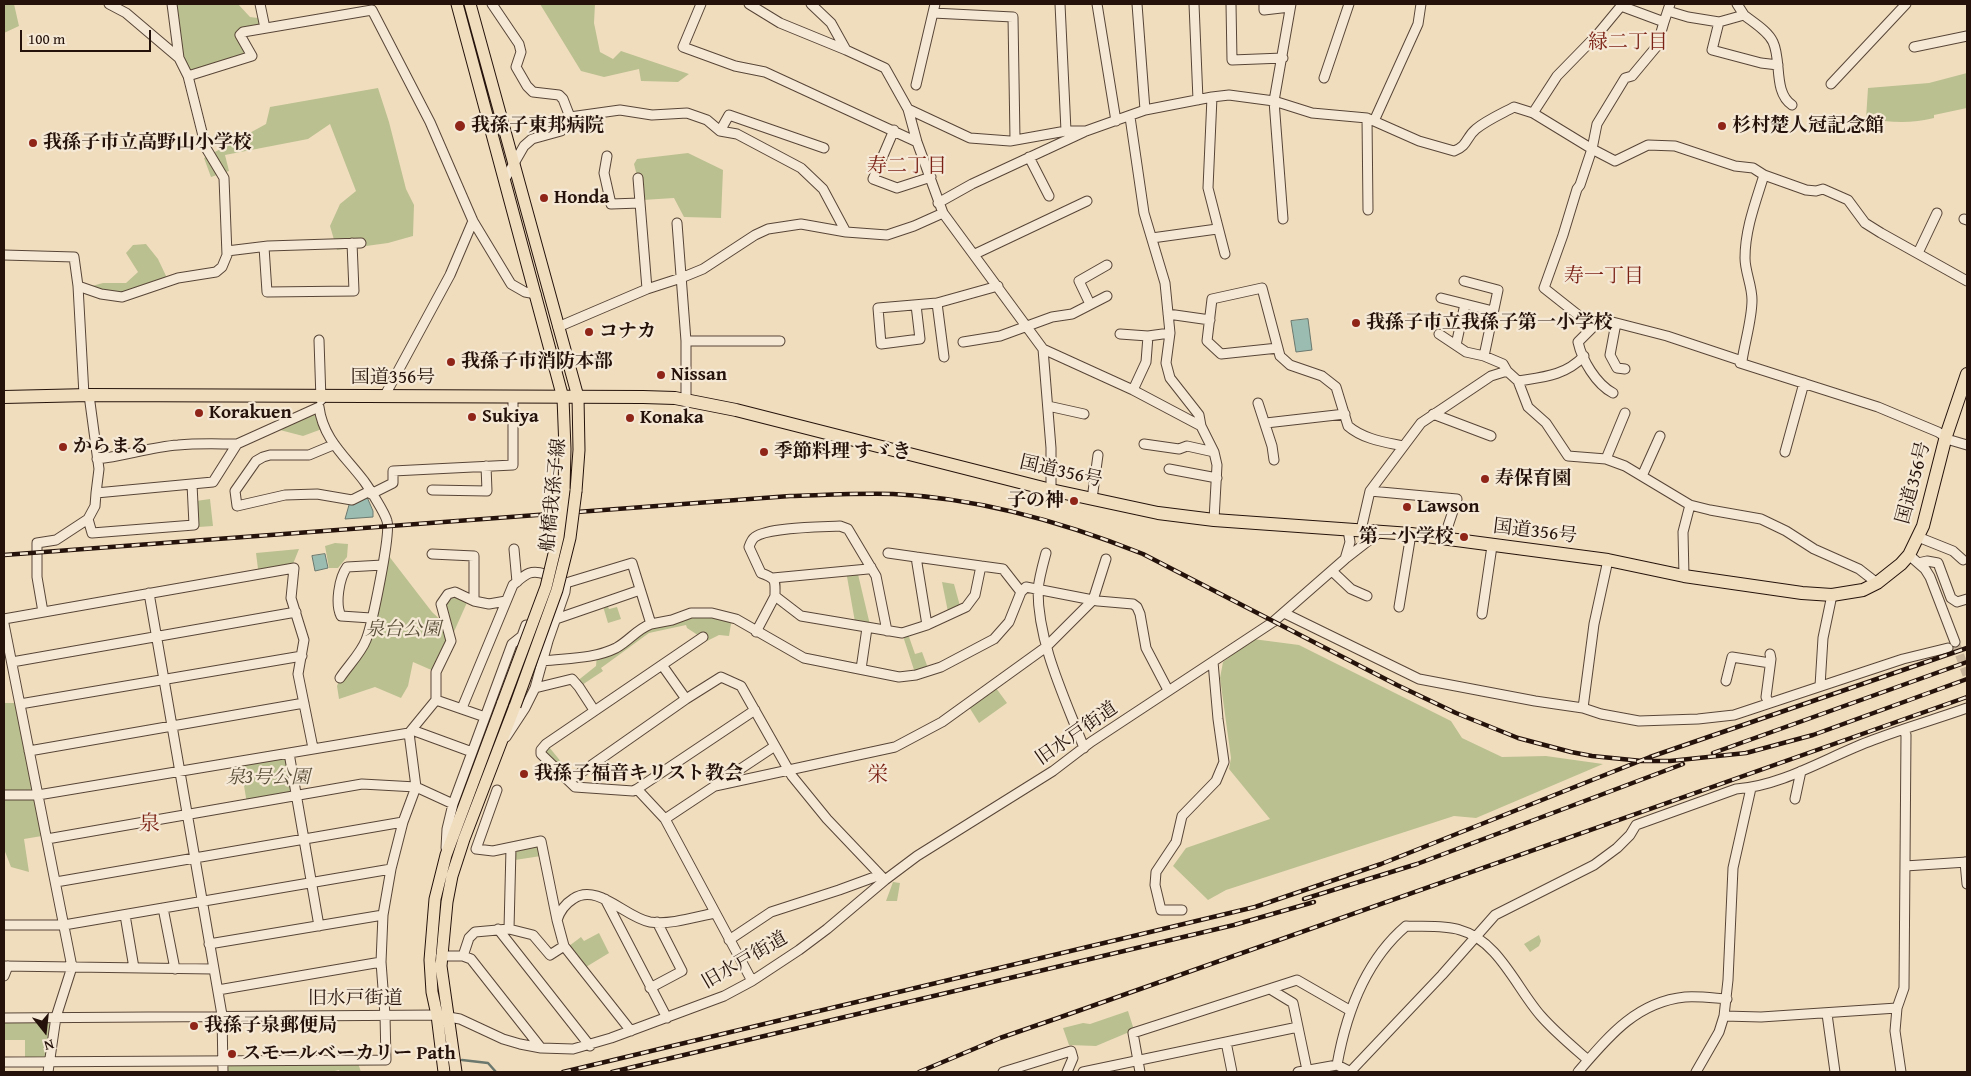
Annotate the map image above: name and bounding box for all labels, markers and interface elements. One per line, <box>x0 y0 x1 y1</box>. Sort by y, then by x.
scale bar <box>22 20 154 52</box>
text: 100 m <box>28 28 65 49</box>
district label: 緑二丁目 <box>1588 31 1668 55</box>
place label: 我孫子東邦病院 <box>471 115 604 137</box>
place label: 杉村楚人冠記念館 <box>1732 115 1884 137</box>
marker: 我孫子東邦病院 <box>453 119 467 133</box>
marker: 杉村楚人冠記念館 <box>1716 120 1728 132</box>
place label: 我孫子市立高野山小学校 <box>43 132 252 154</box>
marker: 我孫子市立高野山小学校 <box>27 137 39 149</box>
district label: 寿二丁目 <box>867 155 947 179</box>
place label: Honda <box>554 187 609 209</box>
marker: Honda <box>538 192 550 204</box>
district label: 寿一丁目 <box>1564 265 1644 289</box>
place label: 我孫子市立我孫子第一小学校 <box>1366 312 1613 334</box>
marker: 我孫子市立我孫子第一小学校 <box>1350 317 1362 329</box>
place label: コナカ <box>599 321 656 343</box>
marker: コナカ <box>583 326 595 338</box>
place label: 我孫子市消防本部 <box>461 351 613 373</box>
marker: 我孫子市消防本部 <box>445 356 457 368</box>
place label: Nissan <box>671 364 727 386</box>
street label: 国道356号 <box>351 367 435 389</box>
marker: Nissan <box>655 369 667 381</box>
place label: Korakuen <box>209 402 292 424</box>
place label: Sukiya <box>482 406 539 428</box>
marker: Korakuen <box>193 407 205 419</box>
place label: Konaka <box>640 407 704 429</box>
marker: Sukiya <box>466 411 478 423</box>
marker: Konaka <box>624 412 636 424</box>
place label: からまる <box>73 436 149 458</box>
street label: 船橋我孫子線 <box>537 437 571 553</box>
street label: 国道356号 <box>1892 439 1936 527</box>
marker: からまる <box>57 441 69 453</box>
place label: 季節料理 すゞき <box>774 441 911 463</box>
marker: 季節料理 すゞき <box>758 446 770 458</box>
street label: 国道356号 <box>1017 451 1105 493</box>
place label: 寿保育園 <box>1495 468 1571 490</box>
marker: 寿保育園 <box>1479 473 1491 485</box>
place label: 子の神 <box>1007 490 1064 512</box>
marker: 子の神 <box>1068 495 1080 507</box>
place label: Lawson <box>1417 496 1480 518</box>
marker: Lawson <box>1401 501 1413 513</box>
street label: 国道356号 <box>1492 516 1578 548</box>
place label: 第一小学校 <box>1359 526 1454 548</box>
marker: 第一小学校 <box>1458 531 1470 543</box>
park label: 泉台公園 <box>365 619 441 641</box>
street label: 旧水戸街道 <box>1032 697 1122 771</box>
place label: 我孫子福音キリスト教会 <box>534 763 743 785</box>
district label: 栄 <box>868 763 888 789</box>
park label: 泉3号公園 <box>226 767 310 789</box>
marker: 我孫子福音キリスト教会 <box>518 768 530 780</box>
district label: 泉 <box>139 812 159 838</box>
street label: 旧水戸街道 <box>698 927 792 995</box>
street label: 旧水戸街道 <box>308 988 402 1010</box>
north arrow <box>20 1006 70 1056</box>
place label: 我孫子泉郵便局 <box>204 1015 337 1037</box>
marker: 我孫子泉郵便局 <box>188 1020 200 1032</box>
text: N <box>42 1035 56 1056</box>
place label: スモールベーカリー Path <box>242 1043 456 1065</box>
marker: スモールベーカリー Path <box>226 1048 238 1060</box>

